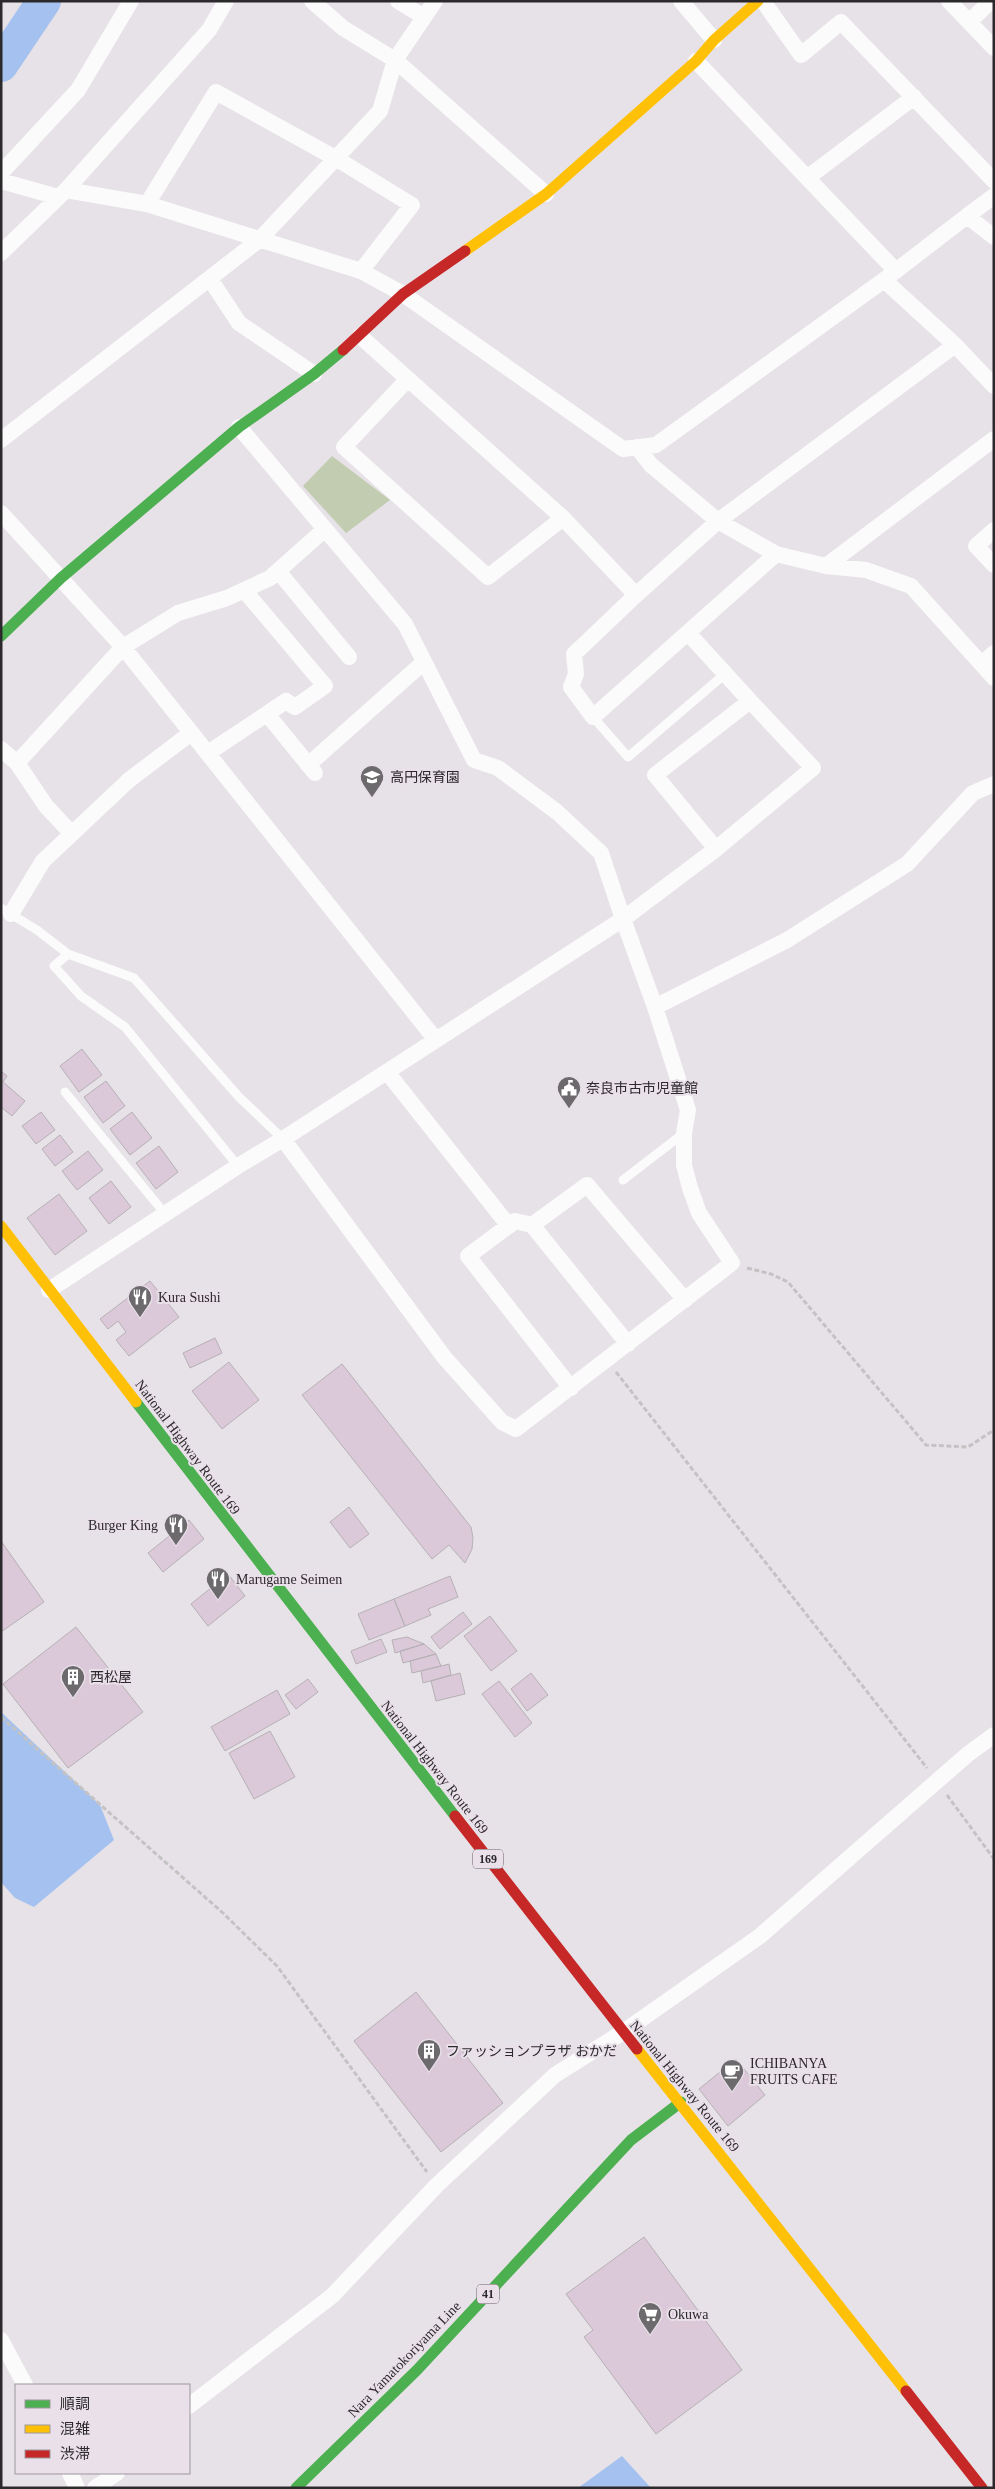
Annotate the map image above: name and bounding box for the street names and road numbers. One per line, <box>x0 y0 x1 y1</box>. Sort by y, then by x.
street label: National Highway Route 169 <box>132 1377 243 1517</box>
street label: National Highway Route 169 <box>378 1698 491 1837</box>
road number: 169 <box>473 1850 503 1868</box>
street label: National Highway Route 169 <box>627 2018 742 2155</box>
road number: 41 <box>477 2284 499 2304</box>
street label: Nara Yamatokoriyama Line <box>345 2298 464 2420</box>

